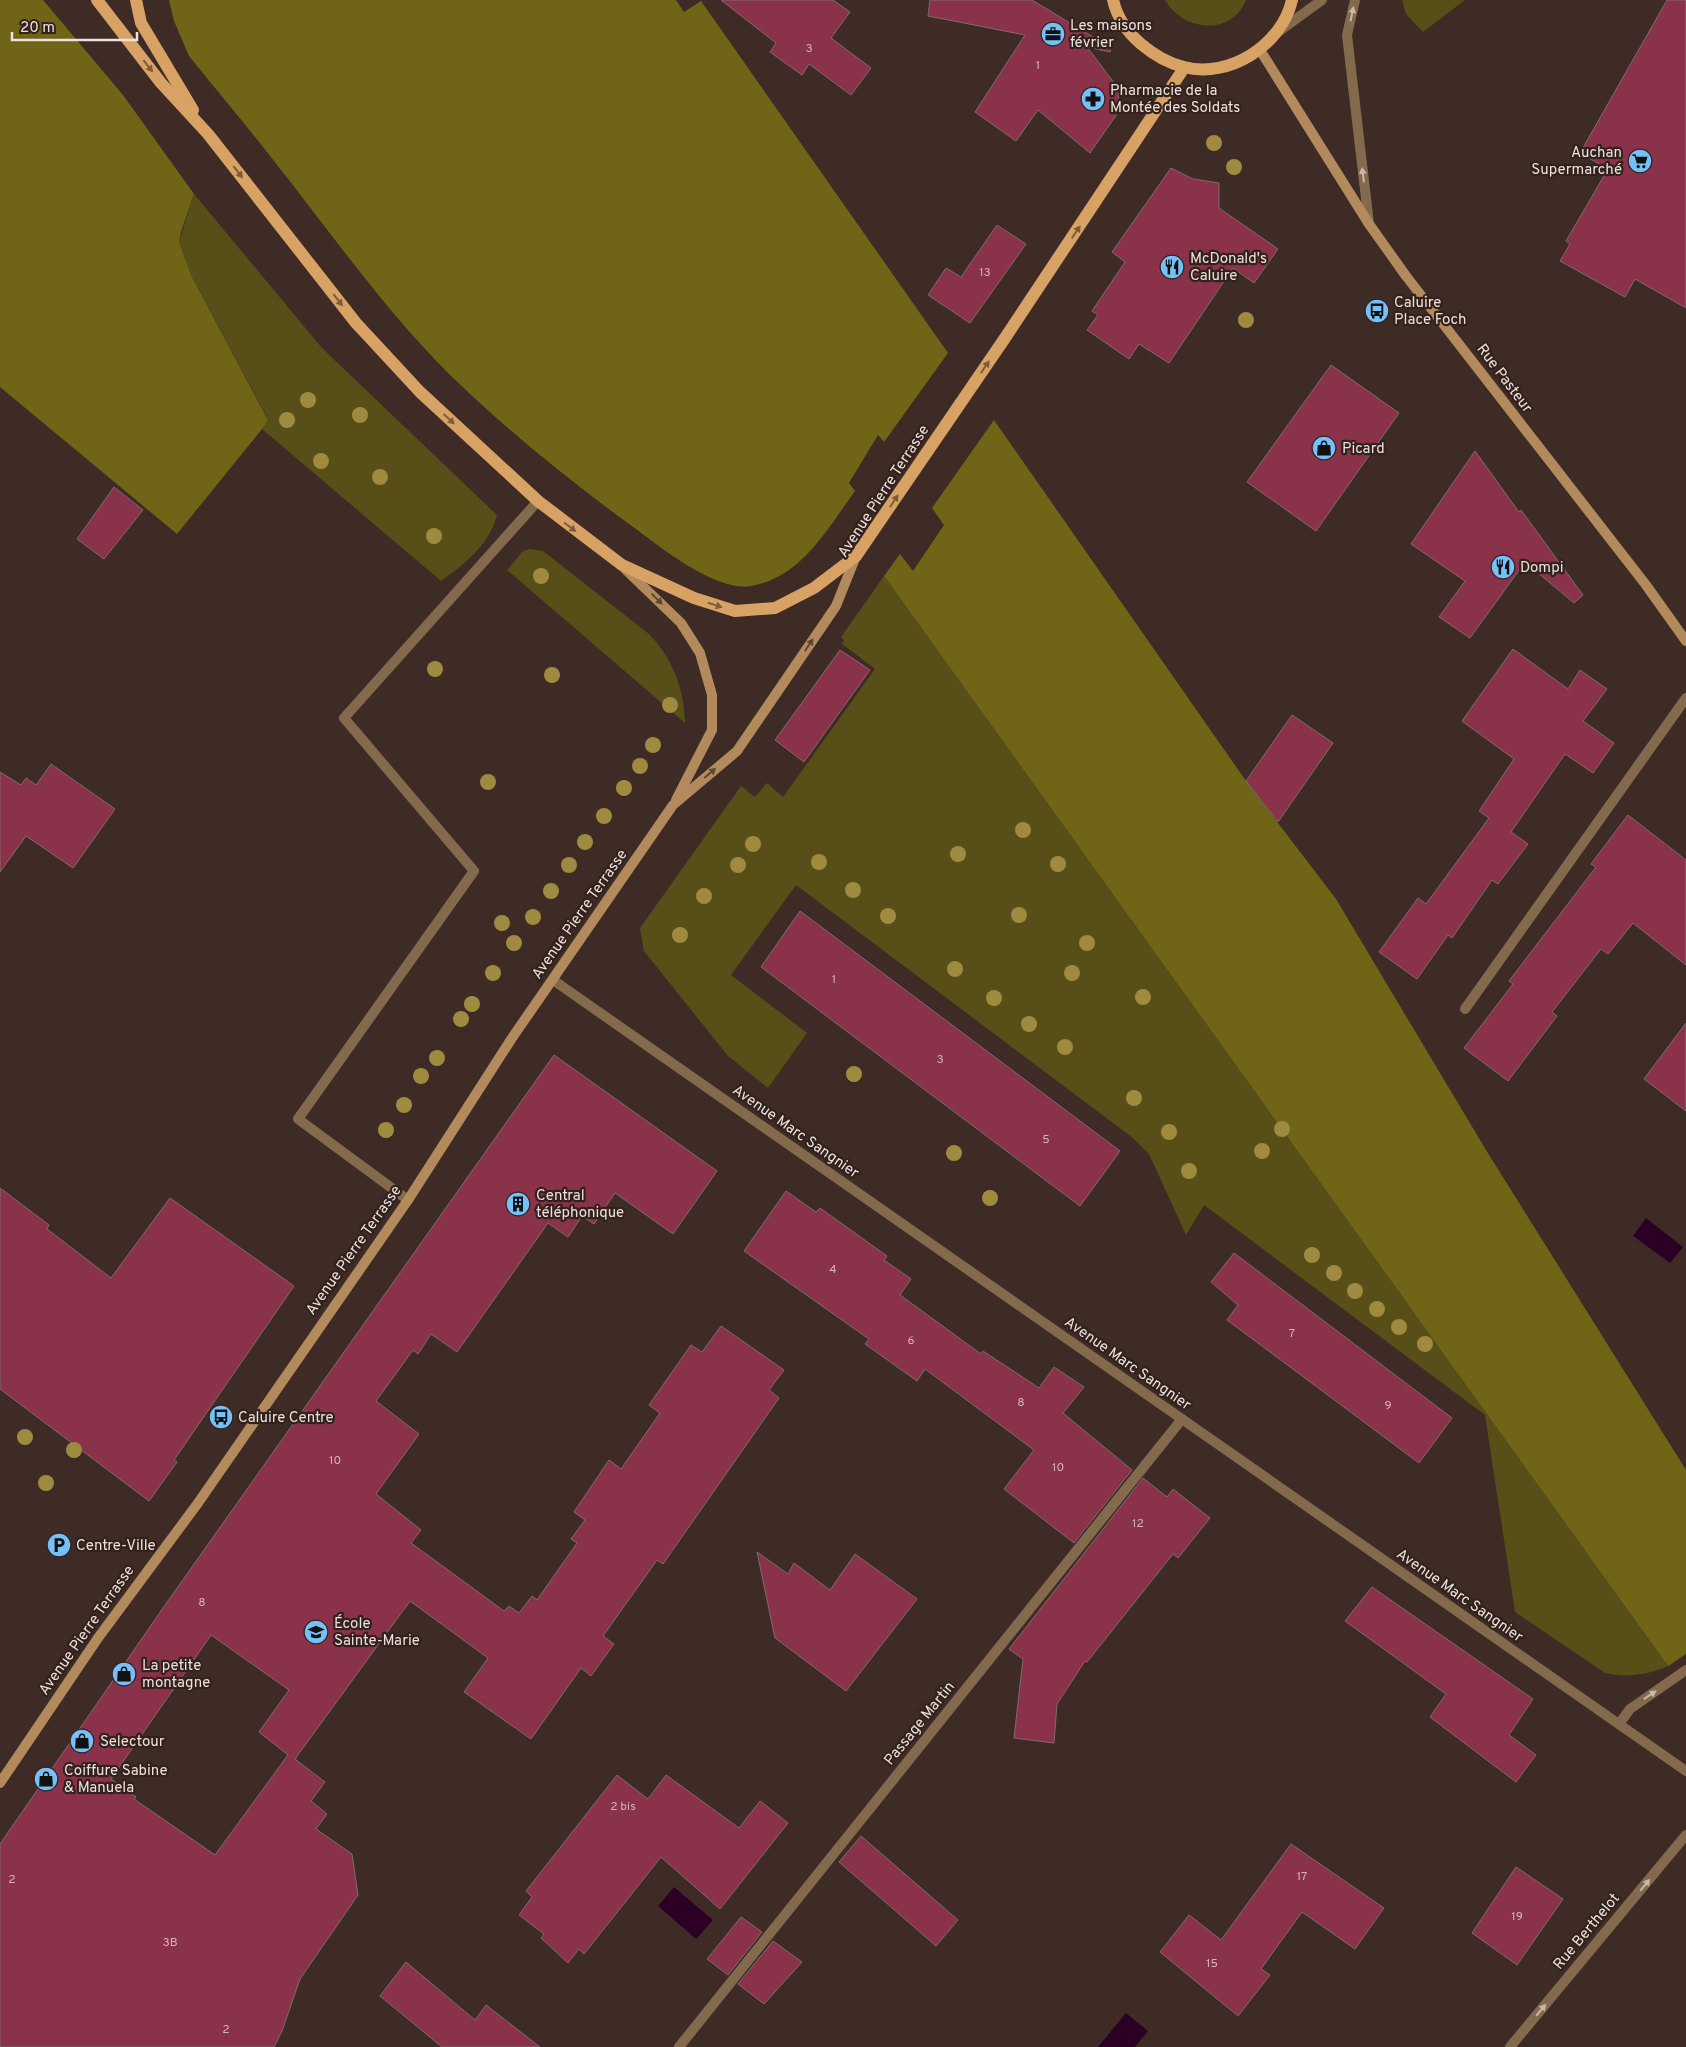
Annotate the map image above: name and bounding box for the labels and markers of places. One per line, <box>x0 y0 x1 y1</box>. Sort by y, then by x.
place label: Les maisons février <box>1070 17 1152 53</box>
office icon: Les maisons février <box>1040 21 1066 47</box>
place label: Pharmacie de la Montée des Soldats <box>1110 82 1240 118</box>
pharmacy icon: Pharmacie de la Montée des Soldats <box>1080 86 1106 112</box>
place label: Auchan Supermarché <box>1531 144 1622 180</box>
supermarket icon: Auchan Supermarché <box>1627 148 1653 174</box>
place label: McDonald's Caluire <box>1190 250 1267 286</box>
restaurant icon: McDonald's Caluire <box>1159 254 1185 280</box>
place label: Caluire Place Foch <box>1394 294 1467 330</box>
bus stop icon: Caluire Place Foch <box>1364 298 1390 324</box>
shop icon: Picard <box>1311 435 1337 461</box>
place label: Picard <box>1342 440 1385 459</box>
restaurant icon: Dompi <box>1490 554 1516 580</box>
place label: Dompi <box>1520 559 1564 578</box>
place label: Central téléphonique <box>536 1187 624 1223</box>
building icon: Central téléphonique <box>505 1191 531 1217</box>
bus stop icon: Caluire Centre <box>208 1404 234 1430</box>
place label: Caluire Centre <box>238 1409 334 1428</box>
parking icon: Centre-Ville <box>46 1532 72 1558</box>
place label: Centre-Ville <box>76 1537 156 1556</box>
place label: École Sainte-Marie <box>334 1614 420 1651</box>
school or university icon: École Sainte-Marie <box>303 1619 329 1645</box>
place label: La petite montagne <box>142 1657 210 1693</box>
shop icon: La petite montagne <box>111 1661 137 1687</box>
shop icon: Selectour <box>69 1728 95 1754</box>
place label: Selectour <box>100 1733 165 1752</box>
place label: Coiffure Sabine & Manuela <box>64 1762 168 1798</box>
shop icon: Coiffure Sabine & Manuela <box>33 1766 59 1792</box>

